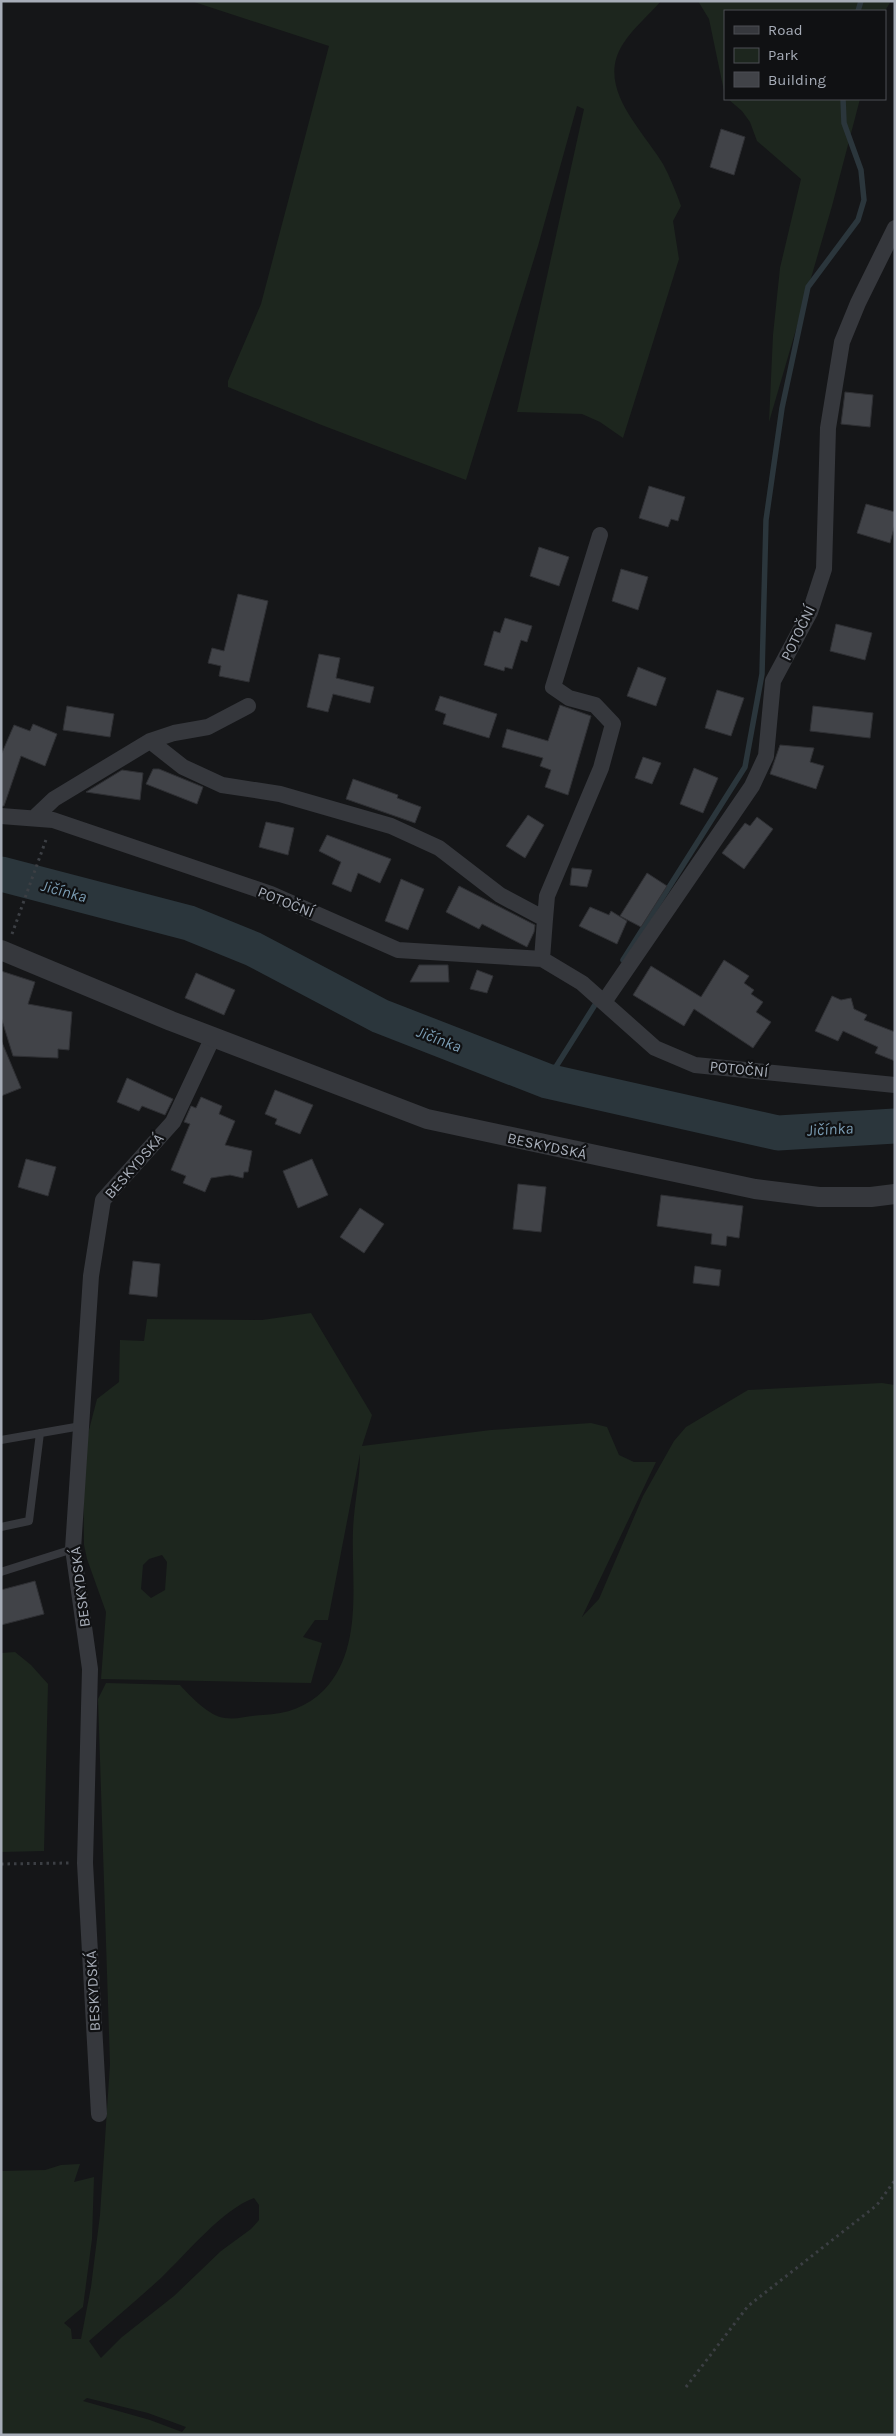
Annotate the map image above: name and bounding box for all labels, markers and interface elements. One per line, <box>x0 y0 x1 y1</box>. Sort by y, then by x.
legend <box>724 10 886 100</box>
text: Road <box>768 21 803 39</box>
text: Park <box>768 46 798 64</box>
text: Building <box>768 71 826 89</box>
street label: POTOČNÍ <box>777 602 819 663</box>
water label: Jičínka <box>39 876 89 906</box>
street label: POTOČNÍ <box>255 883 317 922</box>
water label: Jičínka <box>414 1022 464 1056</box>
street label: POTOČNÍ <box>709 1057 770 1081</box>
water label: Jičínka <box>806 1118 854 1140</box>
street label: BESKYDSKÁ <box>101 1129 168 1202</box>
street label: BESKYDSKÁ <box>506 1129 589 1163</box>
street label: BESKYDSKÁ <box>66 1545 94 1628</box>
street label: BESKYDSKÁ <box>82 1950 104 2032</box>

